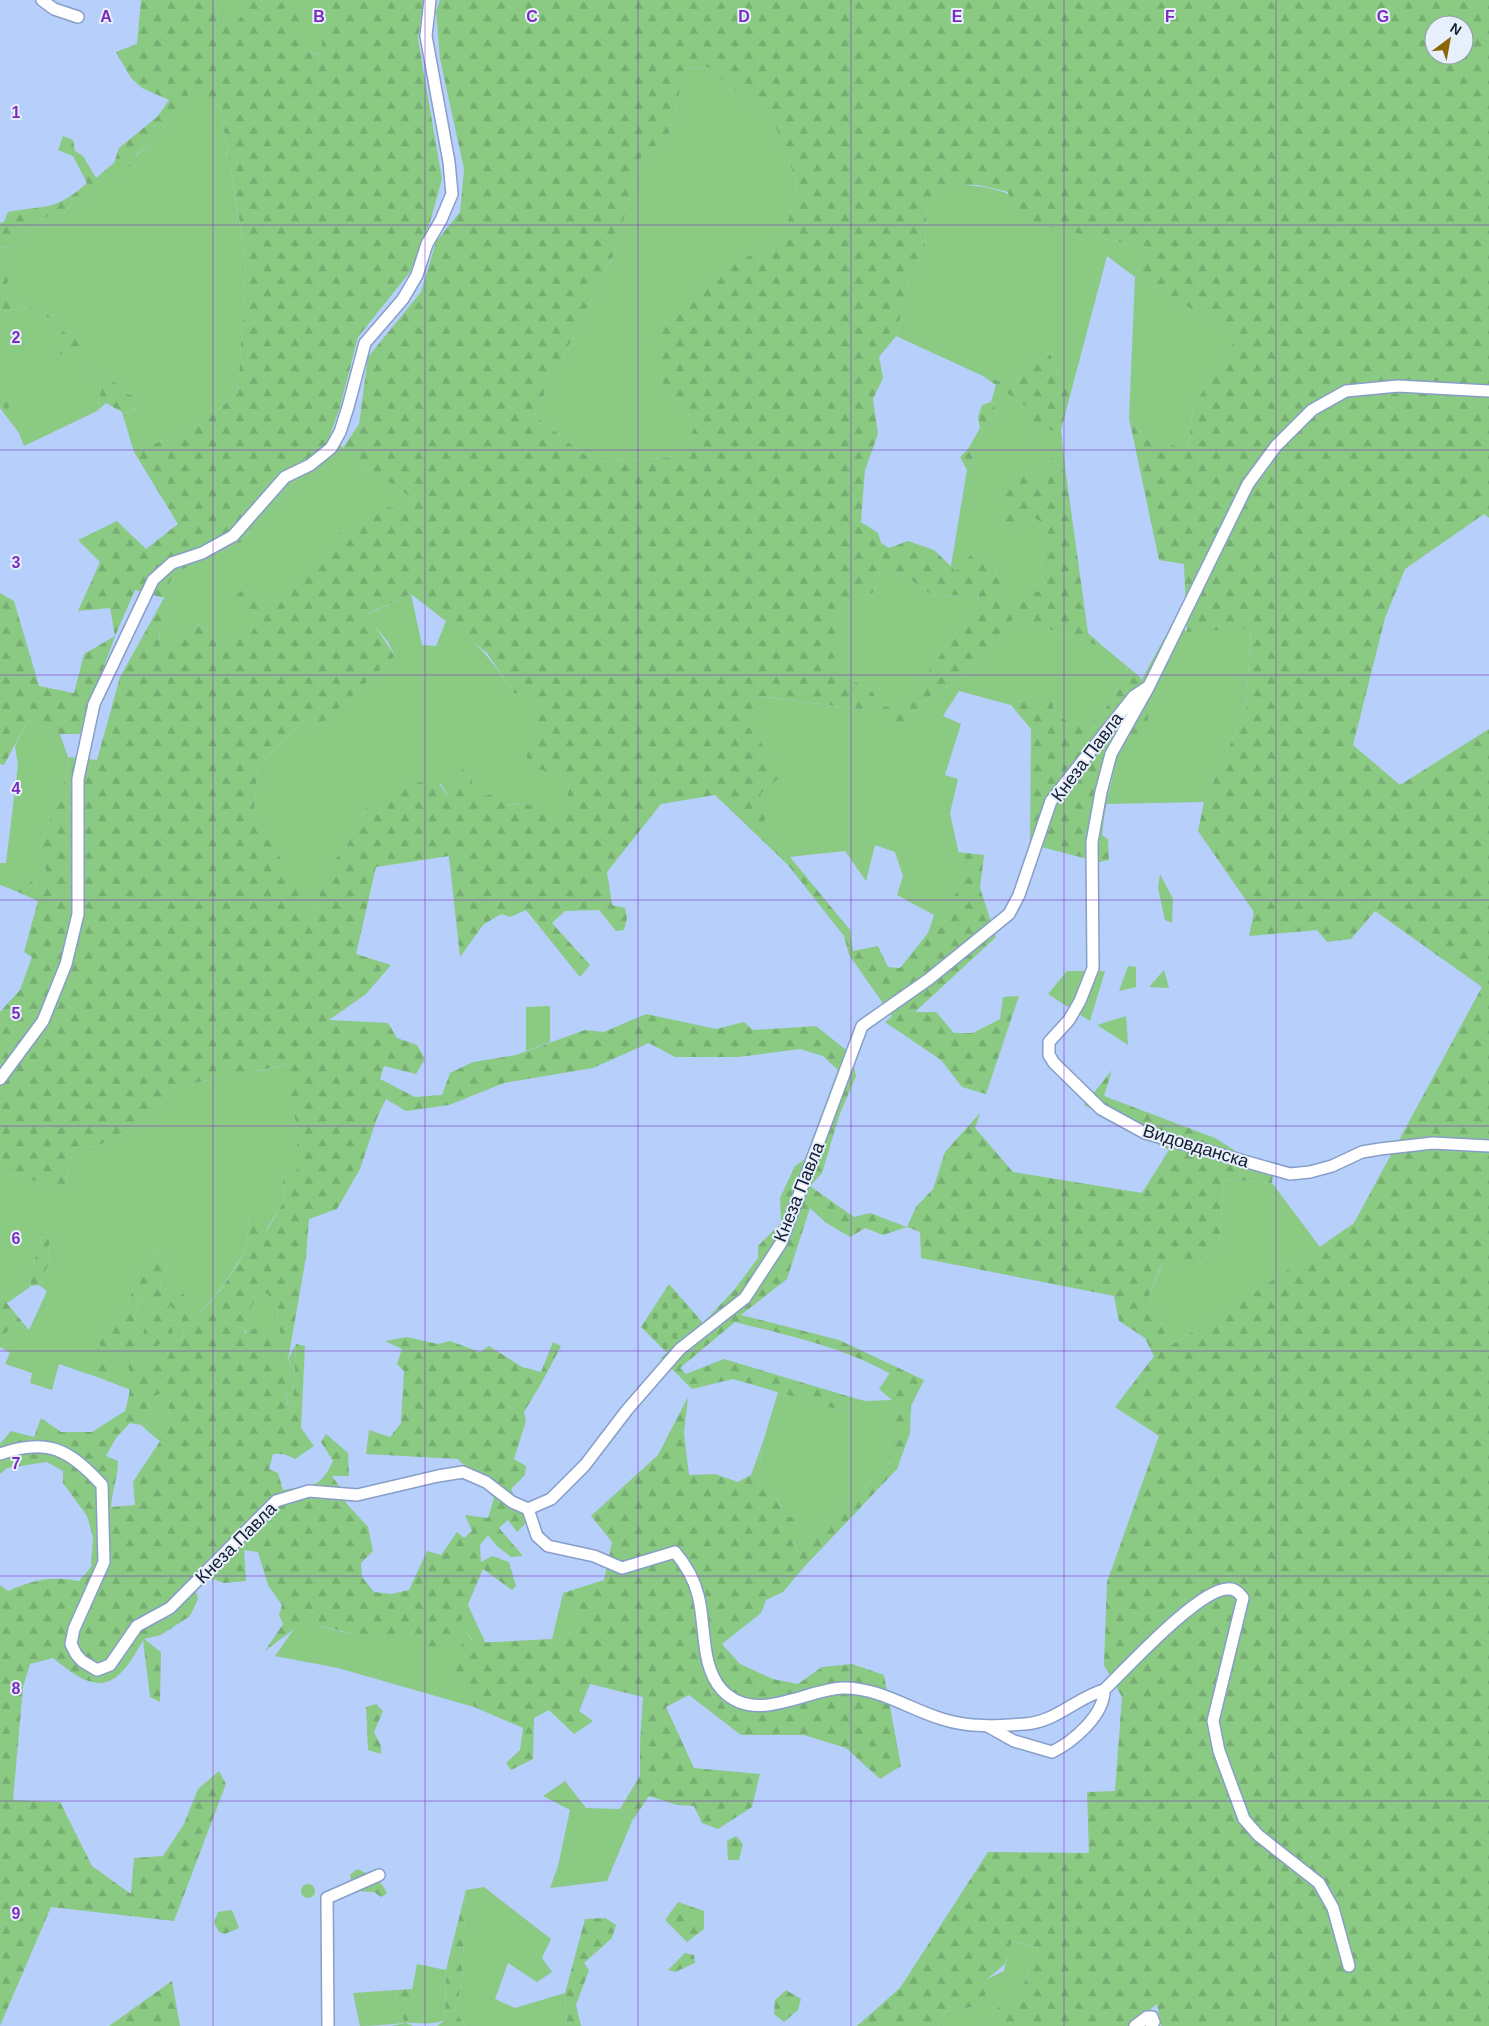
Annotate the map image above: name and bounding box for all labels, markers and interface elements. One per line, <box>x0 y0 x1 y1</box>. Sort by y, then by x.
text: A <box>100 8 112 25</box>
text: B <box>313 8 325 25</box>
text: C <box>526 8 538 25</box>
text: D <box>738 8 750 25</box>
text: E <box>952 8 963 25</box>
text: F <box>1165 8 1175 25</box>
text: G <box>1377 8 1389 25</box>
north arrow <box>1424 15 1474 65</box>
text: N <box>1447 20 1464 38</box>
text: 1 <box>12 104 21 121</box>
text: 2 <box>12 329 21 346</box>
text: 3 <box>12 554 21 571</box>
street label: Кнеза Павла <box>1047 708 1127 805</box>
text: 4 <box>12 780 21 797</box>
text: 5 <box>12 1005 21 1022</box>
street label: Видовданска <box>1141 1120 1252 1172</box>
street label: Кнеза Павла <box>770 1138 828 1245</box>
text: 6 <box>12 1230 21 1247</box>
text: 7 <box>12 1455 21 1472</box>
street label: Кнеза Павла <box>191 1498 281 1588</box>
text: 8 <box>12 1680 21 1697</box>
text: 9 <box>12 1905 21 1922</box>

